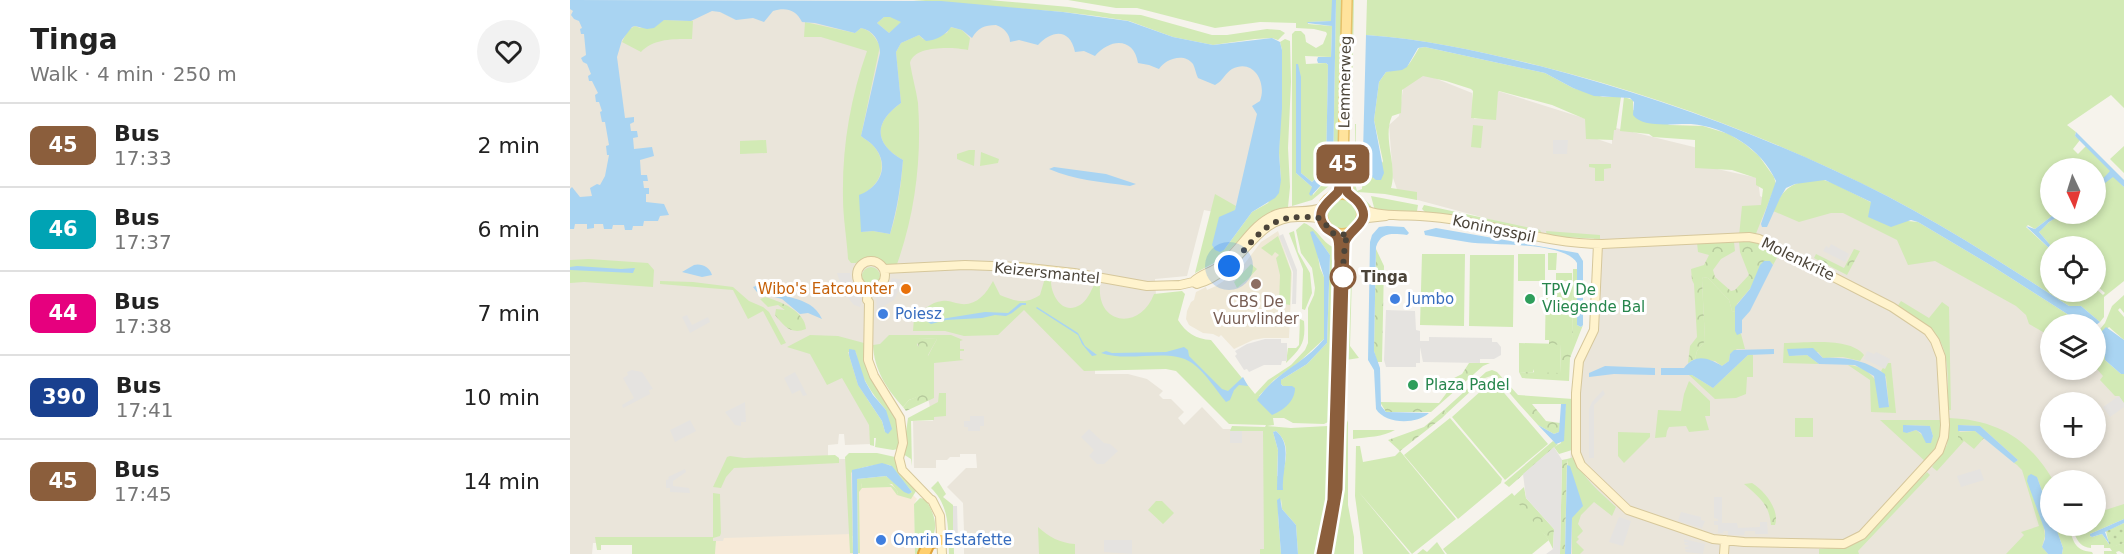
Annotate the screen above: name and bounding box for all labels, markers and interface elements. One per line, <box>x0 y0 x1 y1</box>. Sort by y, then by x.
button: heart <box>477 20 540 83</box>
text: Tinga <box>30 23 118 56</box>
street label: Lemmerweg <box>1335 35 1355 129</box>
text: Walk · 4 min · 250 m <box>30 62 237 86</box>
text: Bus <box>114 121 160 146</box>
text: 45 <box>48 133 78 157</box>
text: 2 min <box>478 133 540 158</box>
line badge: 45 <box>1316 144 1370 184</box>
text: 17:33 <box>114 146 172 170</box>
text: 45 <box>1328 152 1358 176</box>
north arrow <box>2040 158 2106 224</box>
map controls <box>2040 158 2106 536</box>
text: Bus <box>114 205 160 230</box>
street label: Koningsspil <box>1451 211 1537 247</box>
text: 46 <box>48 217 78 241</box>
text: 6 min <box>478 217 540 242</box>
text: 17:37 <box>114 230 172 254</box>
street label: Molenkrite <box>1758 234 1838 284</box>
button: locate <box>2040 236 2106 302</box>
your location <box>1214 251 1244 281</box>
street label: Keizersmantel <box>993 259 1101 287</box>
marker: Tinga <box>1330 264 1356 290</box>
place label: Tinga <box>1361 268 1408 286</box>
marker: CBS De Vuurvlinder <box>1249 277 1263 291</box>
place label: Wibo's Eatcounter <box>758 280 895 298</box>
place label: TPV De Vliegende Bal <box>1541 281 1645 316</box>
marker: Wibo's Eatcounter <box>899 282 913 296</box>
text: Bus <box>114 289 160 314</box>
place label: Jumbo <box>1406 290 1454 308</box>
marker: Jumbo <box>1388 292 1402 306</box>
marker: TPV De Vliegende Bal <box>1523 292 1537 306</box>
place label: CBS De Vuurvlinder <box>1213 293 1300 328</box>
text: 44 <box>48 301 78 325</box>
text: 7 min <box>478 301 540 326</box>
place label: Poiesz <box>895 305 942 323</box>
marker: Poiesz <box>876 307 890 321</box>
text: 17:38 <box>114 314 172 338</box>
button: layers <box>2040 314 2106 380</box>
text: Bus <box>116 373 161 398</box>
place label: Plaza Padel <box>1425 376 1510 394</box>
marker: Plaza Padel <box>1406 378 1420 392</box>
text: 390 <box>42 385 86 409</box>
text: 10 min <box>464 385 540 410</box>
button: + <box>2040 392 2106 458</box>
text: 17:41 <box>116 398 173 422</box>
text: Bus <box>114 457 160 482</box>
text: 45 <box>48 469 78 493</box>
text: 14 min <box>464 469 540 494</box>
button: − <box>2040 470 2106 536</box>
text: 17:45 <box>114 482 172 506</box>
place label: Omrin Estafette <box>893 531 1012 549</box>
marker: Omrin Estafette <box>874 533 888 547</box>

